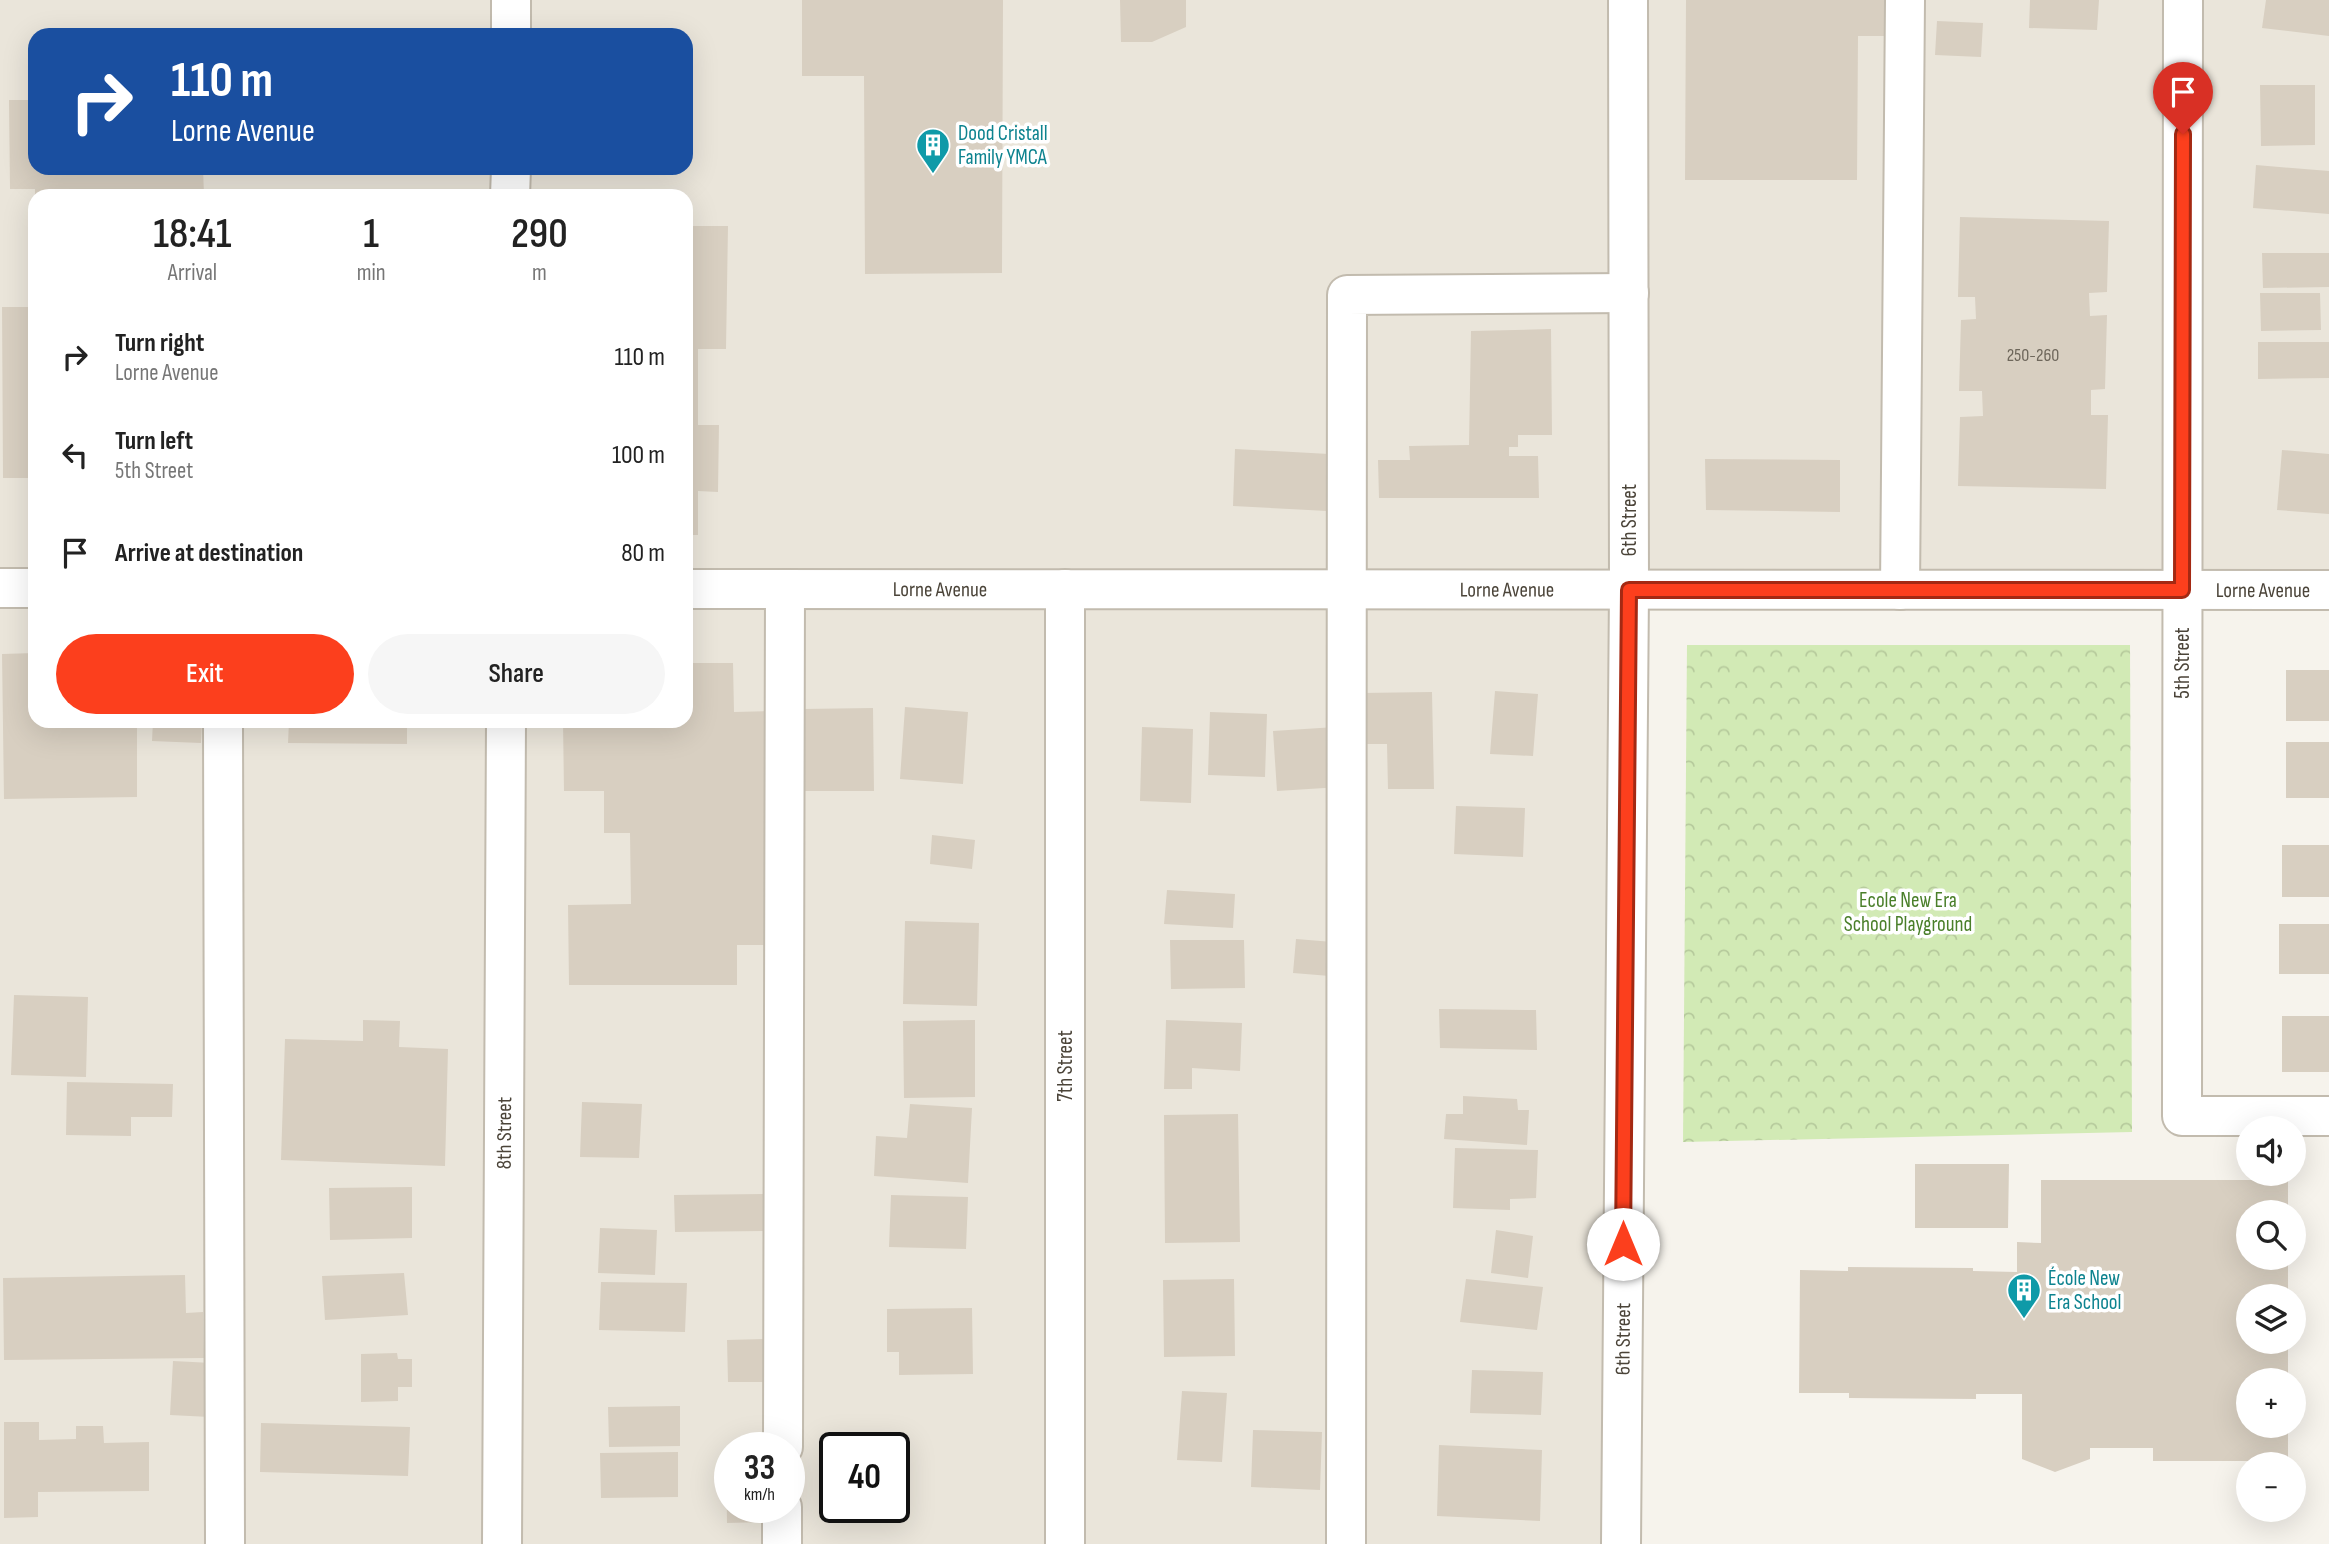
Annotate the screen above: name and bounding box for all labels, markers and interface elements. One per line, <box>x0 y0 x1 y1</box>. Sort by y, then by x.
text: 110 m <box>171 52 273 111</box>
icon: right <box>56 56 147 147</box>
pin <box>2153 62 2213 134</box>
icon: arrive <box>2164 73 2202 111</box>
text: Lorne Avenue <box>171 112 315 151</box>
place label: Dood Cristall Family YMCA <box>958 121 1048 170</box>
building icon: Dood Cristall Family YMCA <box>914 126 952 175</box>
text: 18:41 <box>153 209 232 260</box>
text: 1 <box>363 209 379 260</box>
text: 290 <box>511 209 568 260</box>
text: Arrival <box>168 259 217 287</box>
text: min <box>357 259 386 287</box>
text: m <box>532 259 547 287</box>
text: Turn right <box>115 328 204 359</box>
icon: right <box>56 338 94 376</box>
text: 110 m <box>614 342 665 373</box>
house number: 250-260 <box>2007 345 2059 366</box>
text: Lorne Avenue <box>115 359 218 387</box>
text: Turn left <box>115 426 193 457</box>
icon: left <box>56 436 94 474</box>
text: 100 m <box>612 440 665 471</box>
text: 5th Street <box>115 457 193 485</box>
street label: 6th Street <box>1617 484 1642 556</box>
icon: arrive <box>56 534 94 572</box>
text: Arrive at destination <box>115 538 303 569</box>
text: 80 m <box>621 538 665 569</box>
street label: Lorne Avenue <box>893 577 987 602</box>
street label: Lorne Avenue <box>1460 577 1554 602</box>
street label: Lorne Avenue <box>2216 577 2310 602</box>
street label: 5th Street <box>2170 627 2195 699</box>
button: Exit <box>56 634 354 714</box>
button: Share <box>368 634 665 714</box>
park label: Ecole New Era School Playground <box>1844 888 1972 937</box>
street label: 7th Street <box>1053 1030 1078 1102</box>
street label: 8th Street <box>491 1097 517 1169</box>
map controls <box>2236 1116 2306 1522</box>
button: sound <box>2236 1116 2306 1186</box>
button: search <box>2236 1200 2306 1270</box>
position arrow <box>1586 1207 1660 1281</box>
place label: École New Era School <box>2048 1266 2121 1315</box>
building icon: École New Era School <box>2005 1271 2043 1320</box>
button: layers <box>2236 1284 2306 1354</box>
street label: 6th Street <box>1610 1303 1636 1375</box>
button: + <box>2236 1368 2306 1438</box>
speed limit sign: 40 <box>819 1432 910 1523</box>
text: 33 <box>744 1447 775 1490</box>
button: − <box>2236 1452 2306 1522</box>
text: km/h <box>744 1484 775 1505</box>

